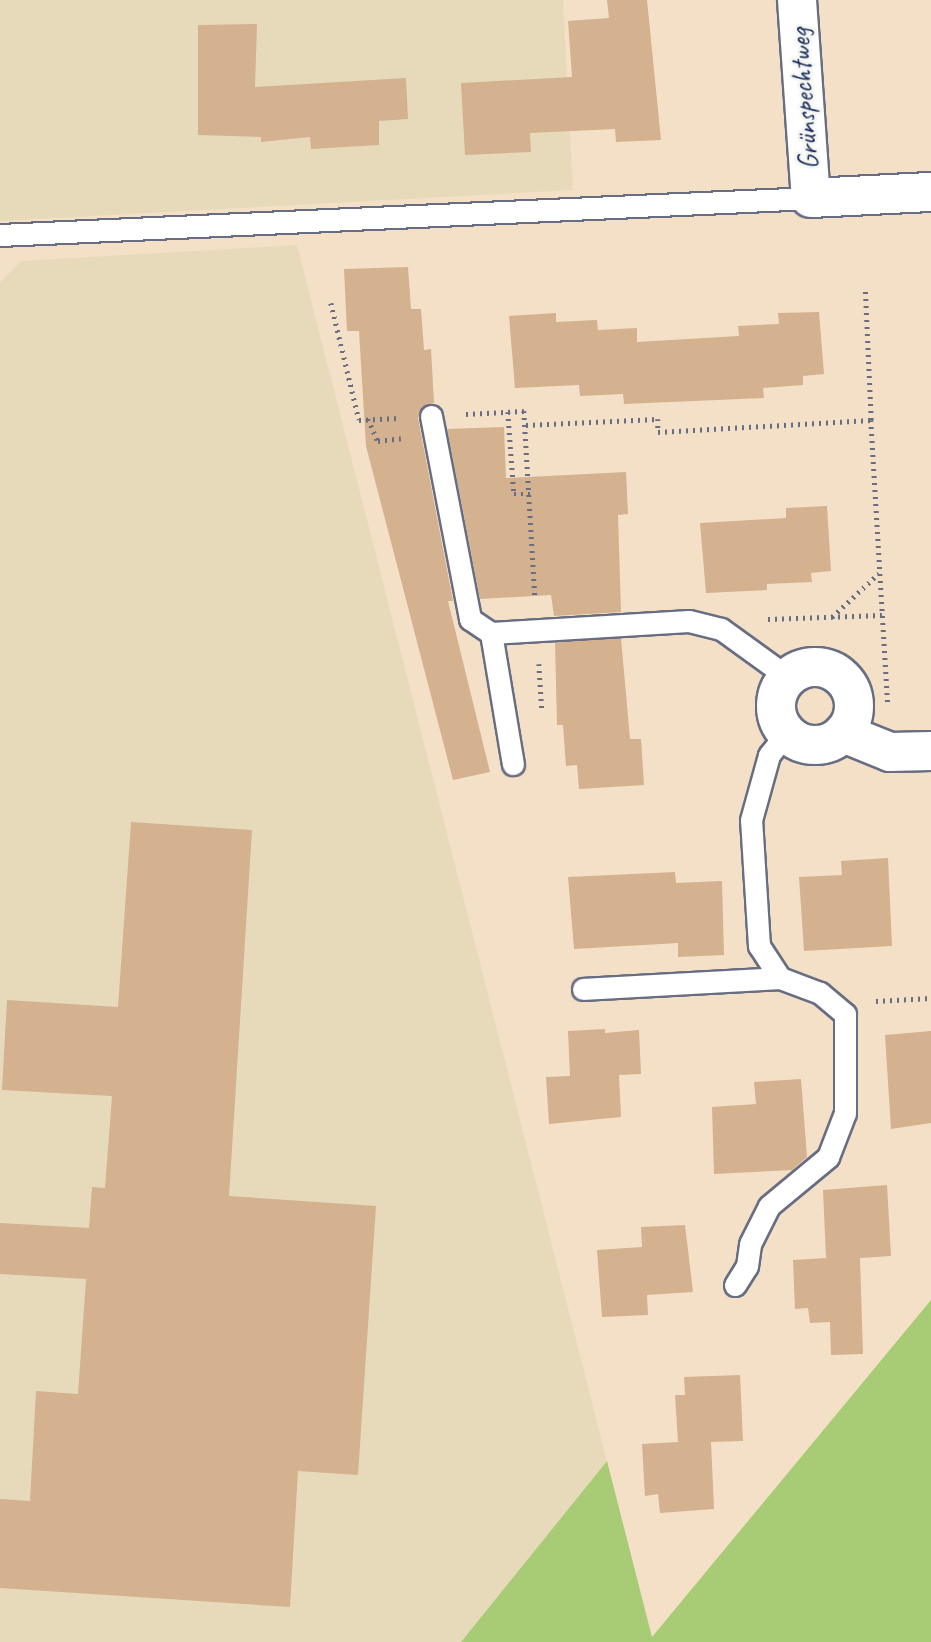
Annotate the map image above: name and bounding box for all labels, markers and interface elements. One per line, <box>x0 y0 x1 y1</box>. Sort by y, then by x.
street label: Grünspechtweg <box>782 27 826 171</box>

